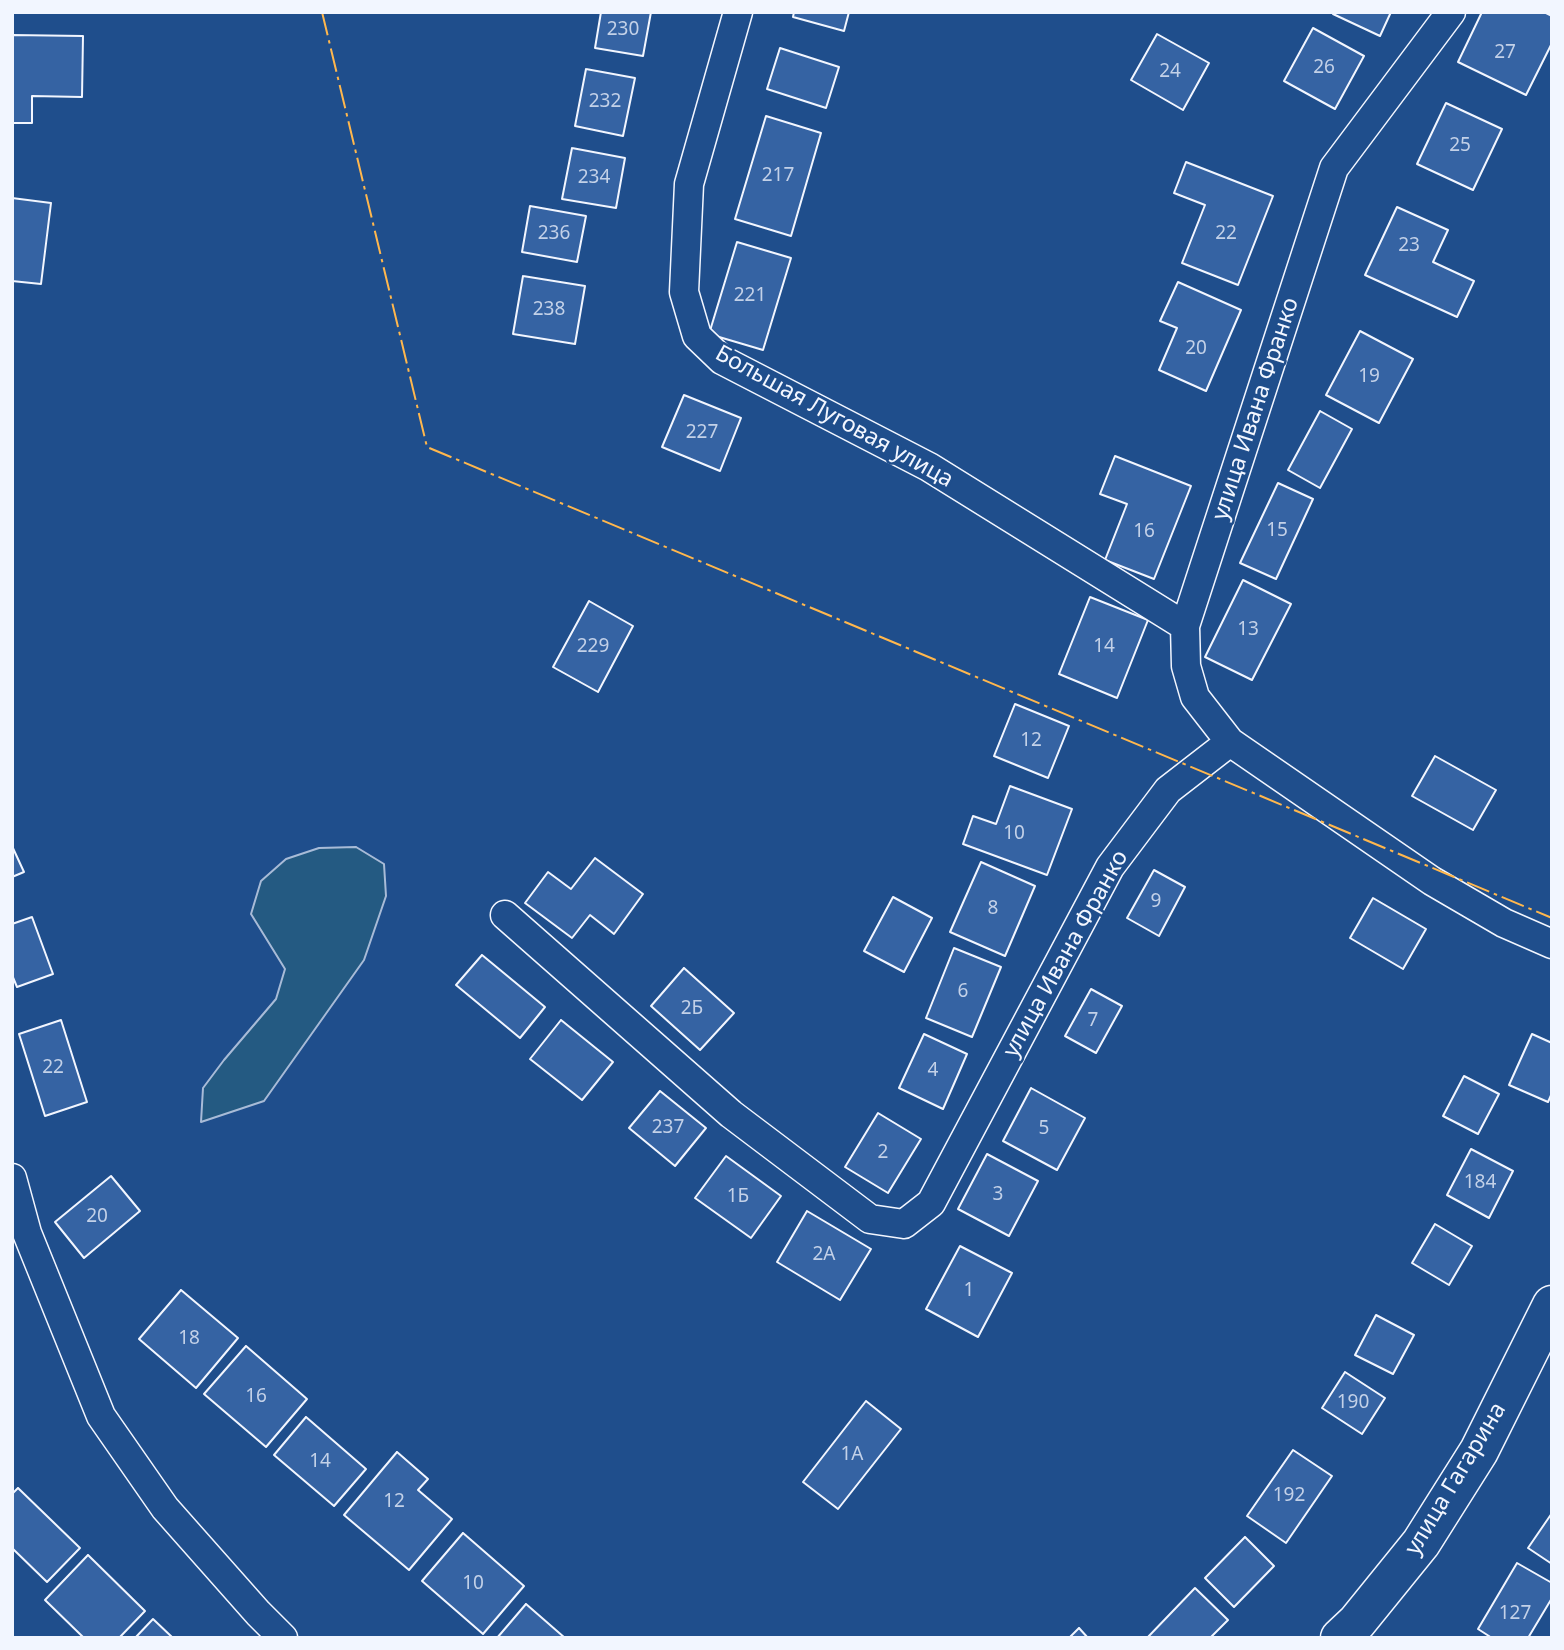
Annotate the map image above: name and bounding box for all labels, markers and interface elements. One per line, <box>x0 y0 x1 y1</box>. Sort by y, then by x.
house number: 230 <box>607 19 639 41</box>
house number: 27 <box>1494 42 1516 64</box>
house number: 26 <box>1313 57 1335 79</box>
house number: 24 <box>1159 61 1181 83</box>
house number: 232 <box>589 91 621 113</box>
house number: 25 <box>1449 135 1471 157</box>
house number: 217 <box>762 165 794 187</box>
house number: 234 <box>578 167 610 189</box>
house number: 236 <box>538 223 570 245</box>
house number: 22 <box>1215 223 1237 245</box>
house number: 23 <box>1398 235 1420 257</box>
house number: 221 <box>734 285 766 307</box>
street label: улица Ивана Франко <box>1207 294 1305 524</box>
house number: 238 <box>533 299 565 321</box>
house number: 20 <box>1185 338 1207 360</box>
street label: Большая Луговая улица <box>710 340 958 494</box>
house number: 19 <box>1358 366 1380 388</box>
house number: 227 <box>686 422 718 444</box>
house number: 15 <box>1266 520 1288 542</box>
house number: 16 <box>1133 521 1155 543</box>
house number: 13 <box>1237 619 1259 641</box>
house number: 229 <box>577 636 609 658</box>
house number: 14 <box>1093 636 1115 658</box>
house number: 12 <box>1020 730 1042 752</box>
house number: 10 <box>1003 823 1025 845</box>
street label: улица Ивана Франко <box>998 846 1134 1062</box>
house number: 9 <box>1151 891 1161 913</box>
house number: 8 <box>988 898 998 920</box>
house number: 6 <box>958 981 968 1003</box>
house number: 2Б <box>681 998 703 1020</box>
house number: 7 <box>1088 1010 1098 1032</box>
house number: 22 <box>42 1057 64 1079</box>
house number: 4 <box>928 1060 938 1082</box>
house number: 237 <box>652 1117 684 1139</box>
house number: 5 <box>1039 1118 1049 1140</box>
house number: 2 <box>878 1142 888 1164</box>
house number: 184 <box>1464 1172 1496 1194</box>
house number: 3 <box>993 1184 1003 1206</box>
house number: 1Б <box>727 1186 749 1208</box>
house number: 20 <box>86 1206 108 1228</box>
house number: 2А <box>813 1244 835 1266</box>
house number: 1 <box>964 1280 974 1302</box>
house number: 18 <box>178 1328 200 1350</box>
house number: 16 <box>245 1386 267 1408</box>
house number: 190 <box>1337 1392 1369 1414</box>
street label: улица Гагарина <box>1400 1398 1512 1560</box>
house number: 1А <box>841 1444 863 1466</box>
house number: 14 <box>309 1451 331 1473</box>
house number: 192 <box>1273 1485 1305 1507</box>
house number: 12 <box>383 1491 405 1513</box>
house number: 10 <box>462 1573 484 1595</box>
house number: 127 <box>1499 1603 1531 1625</box>

